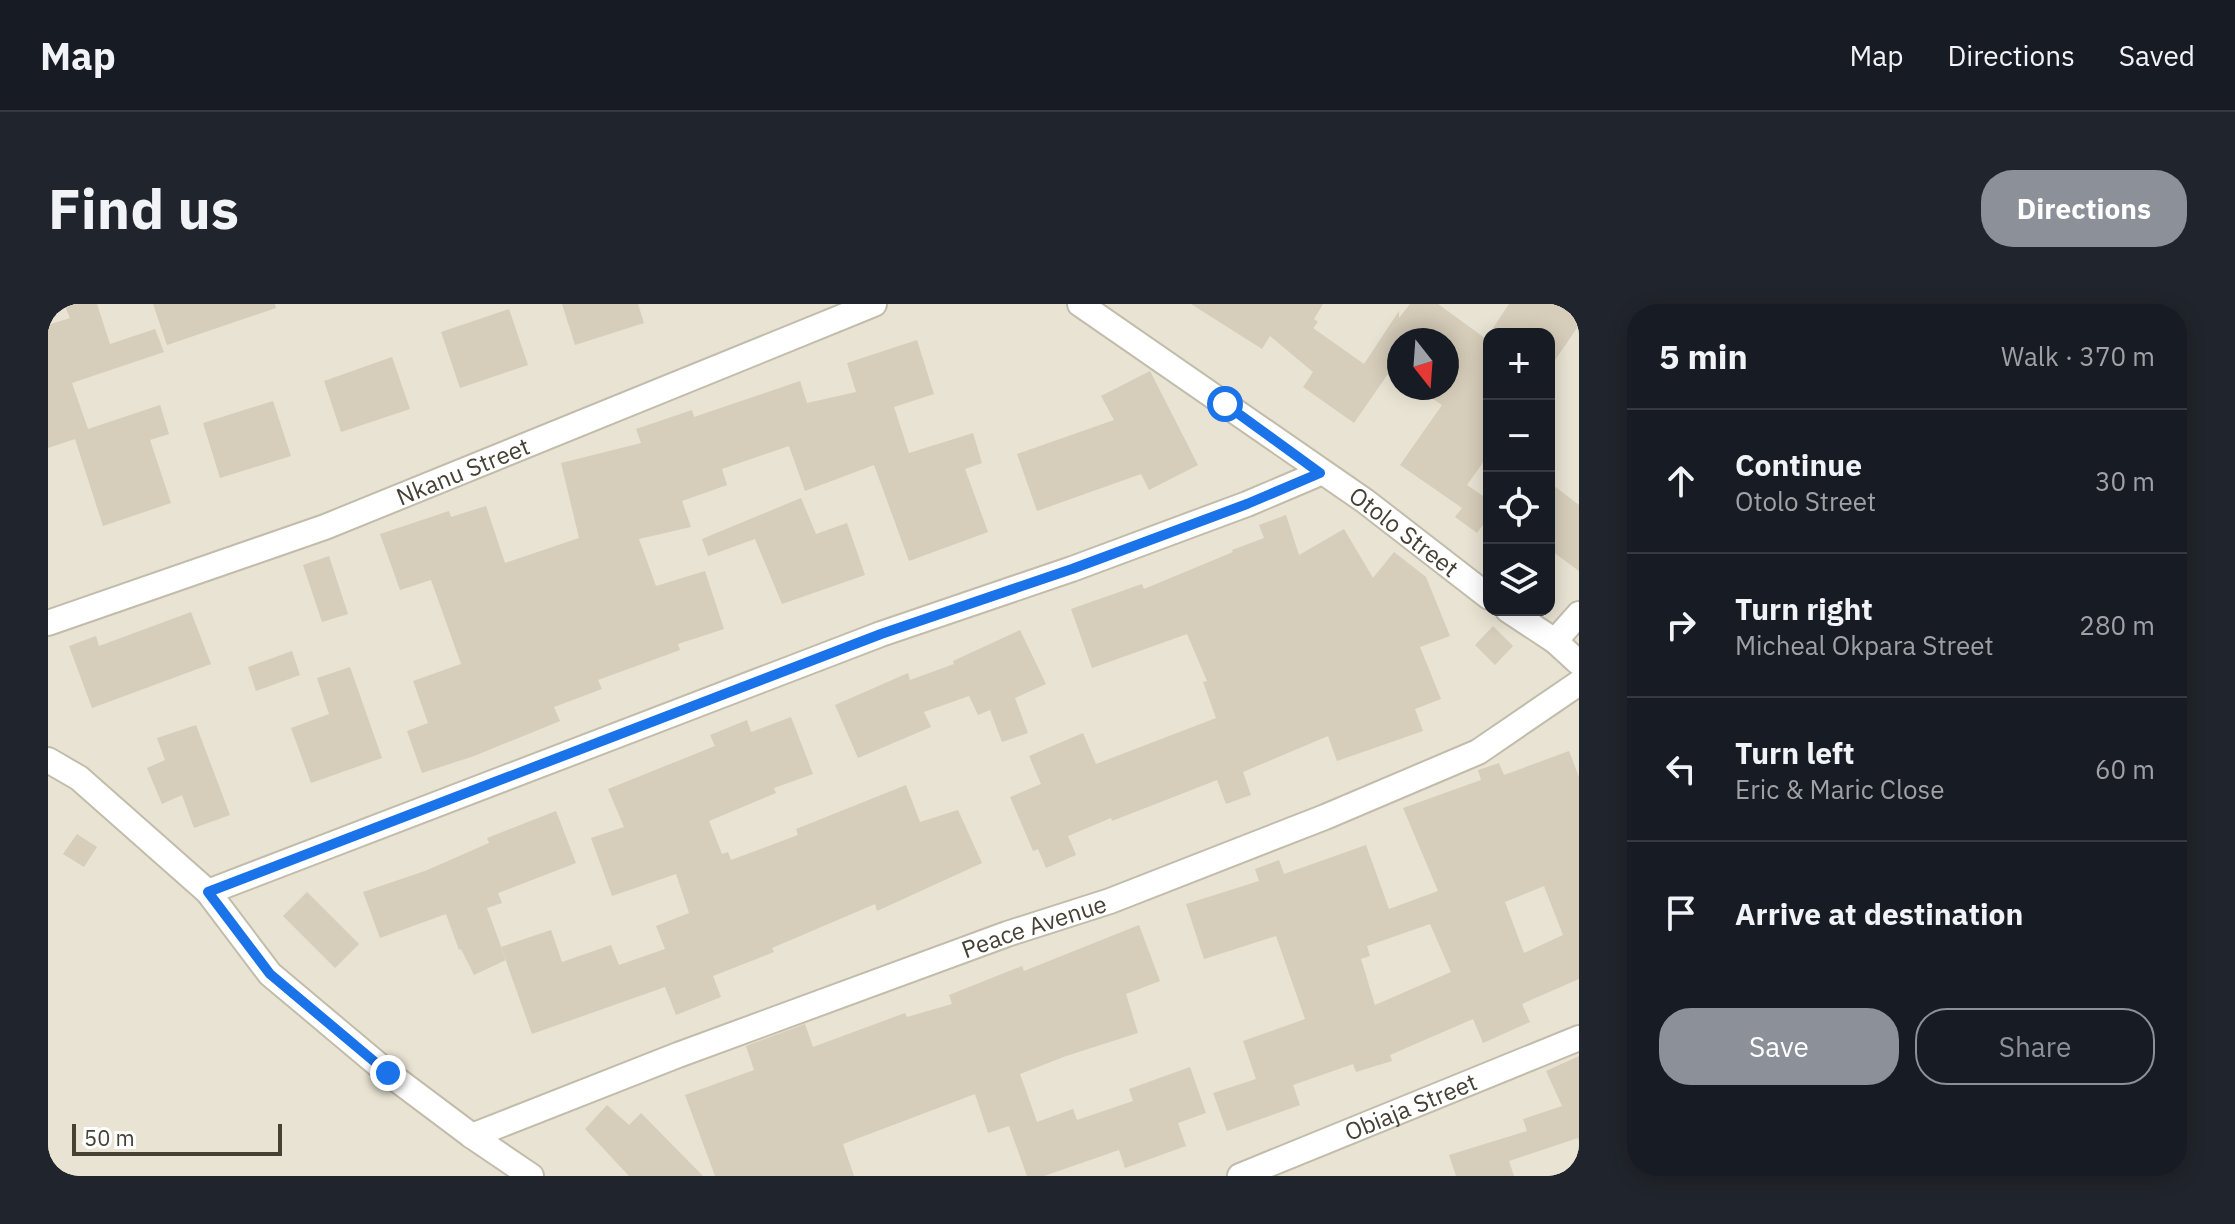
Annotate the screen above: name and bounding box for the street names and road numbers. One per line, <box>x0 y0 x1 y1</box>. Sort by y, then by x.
street label: Nkanu Street <box>391 430 534 512</box>
street label: Otolo Street <box>1343 479 1466 584</box>
street label: Peace Avenue <box>957 887 1111 965</box>
street label: Obiaja Street <box>1339 1065 1481 1148</box>

